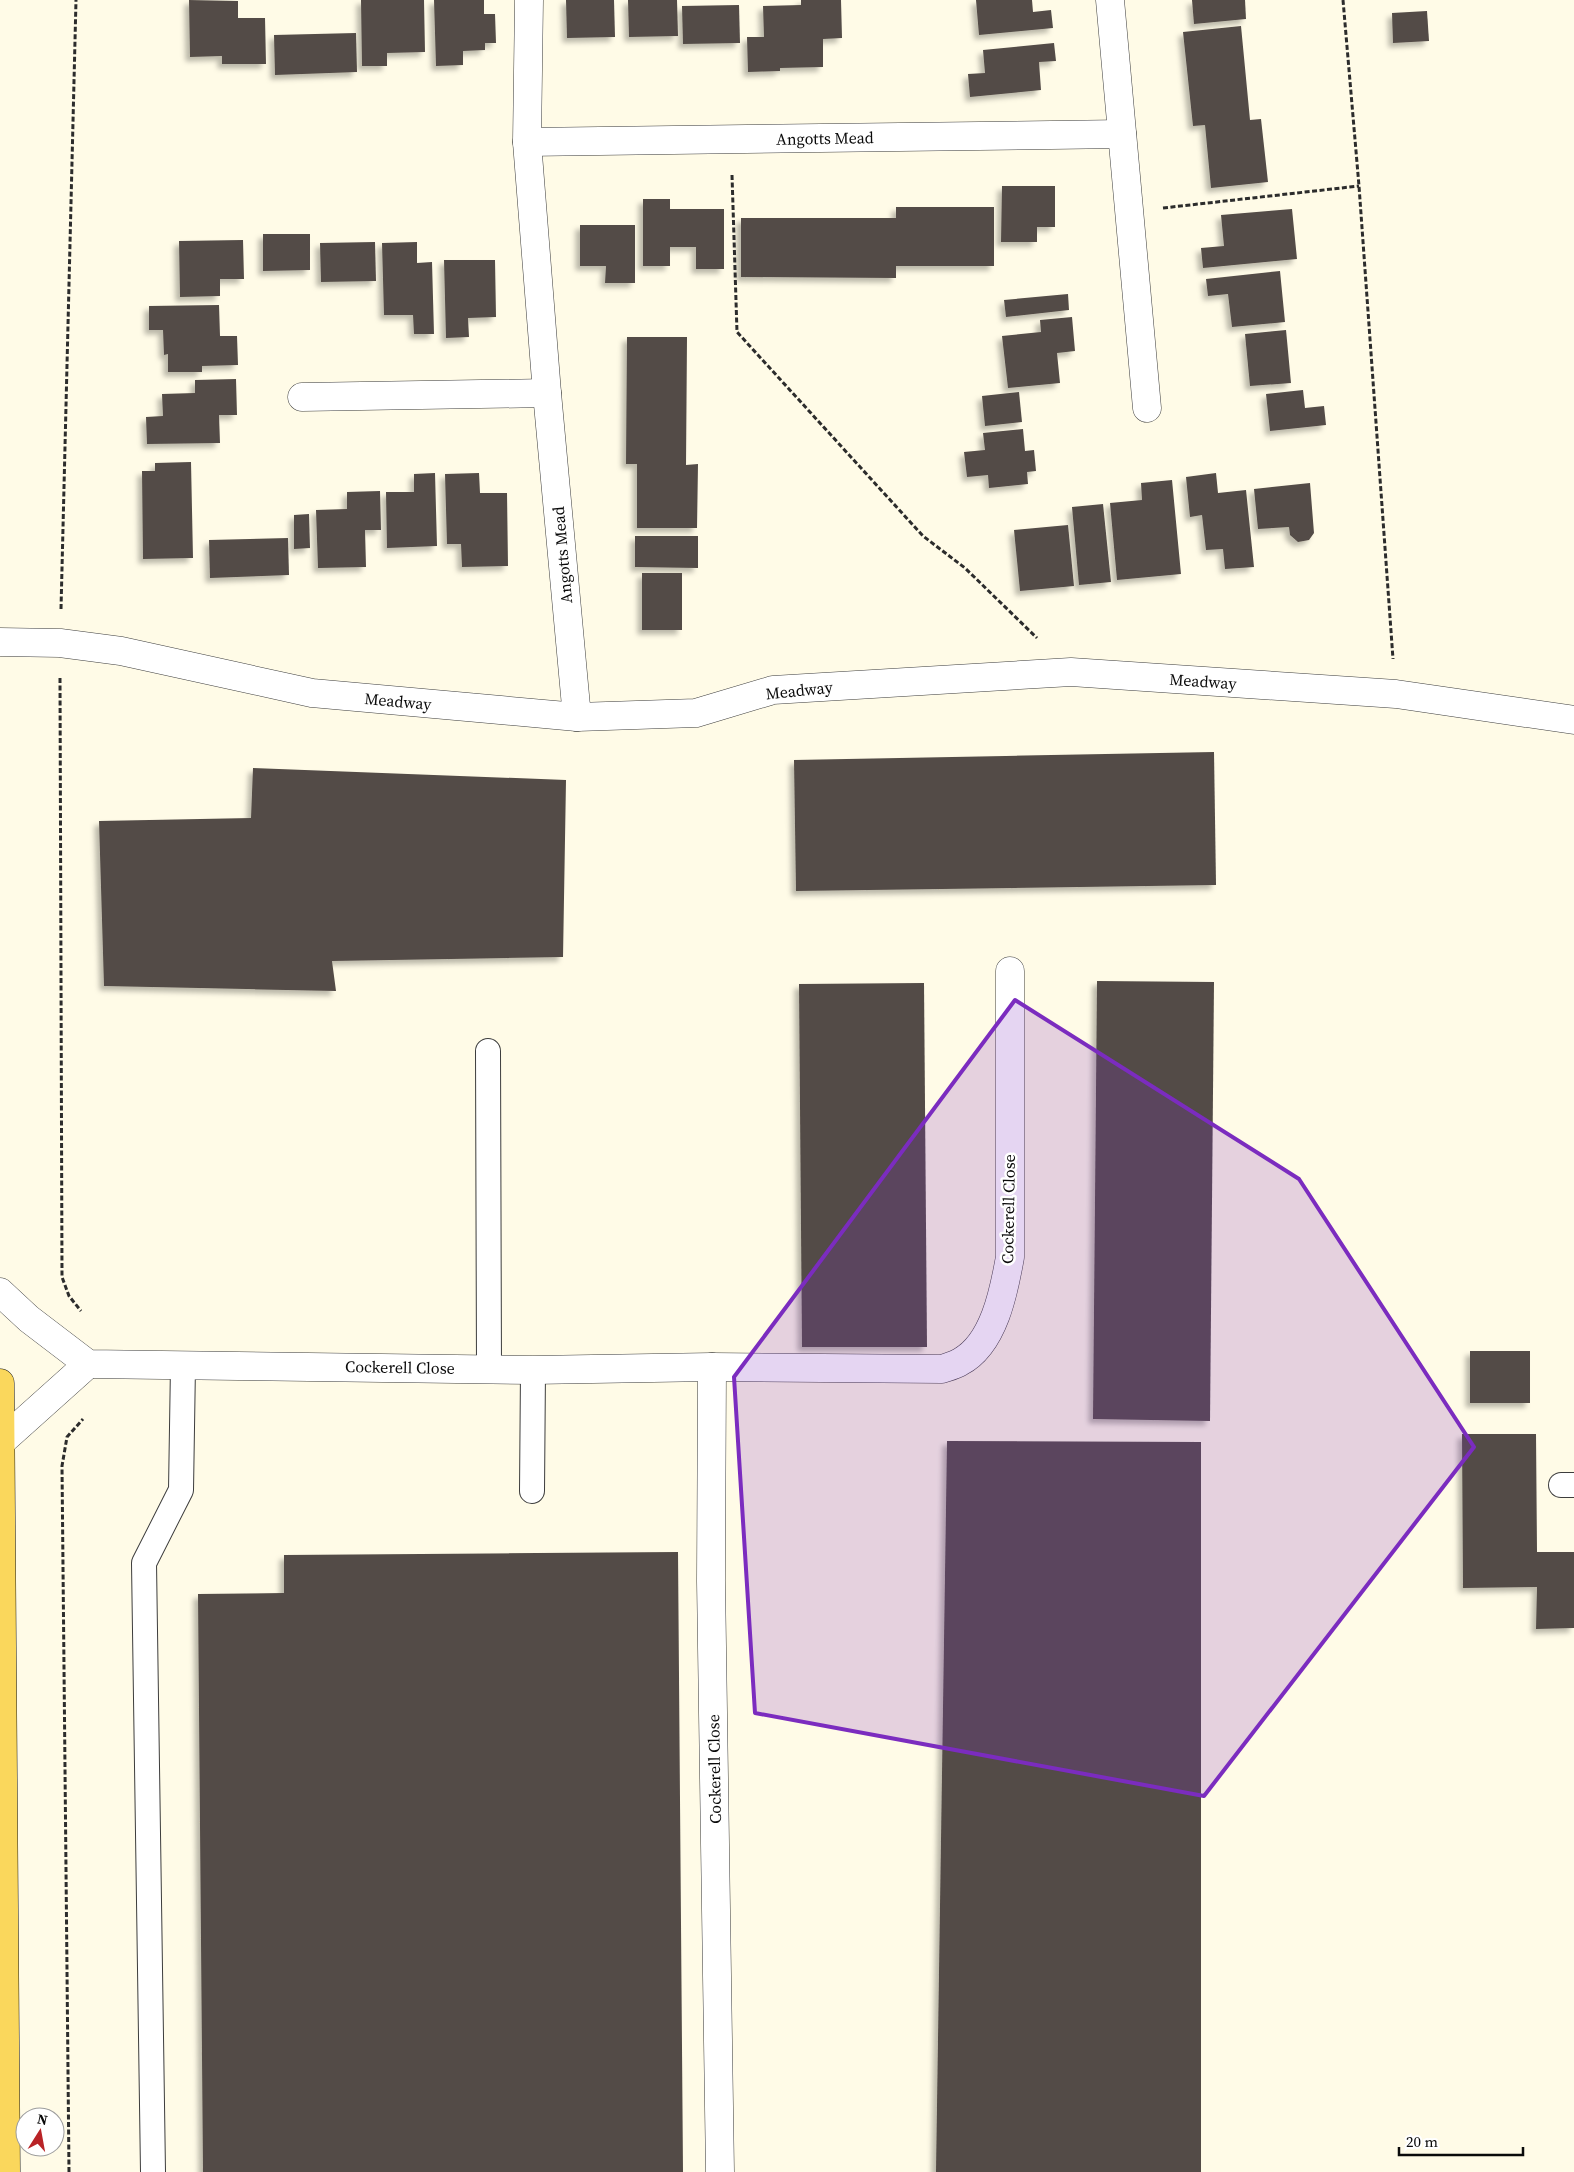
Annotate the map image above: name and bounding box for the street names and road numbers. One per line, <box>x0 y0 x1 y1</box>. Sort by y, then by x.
street label: Angotts Mead <box>776 126 874 150</box>
street label: Angotts Mead <box>547 505 577 605</box>
street label: Meadway <box>1169 668 1238 694</box>
street label: Meadway <box>764 675 834 704</box>
street label: Meadway <box>364 687 433 715</box>
street label: Cockerell Close <box>996 1154 1020 1264</box>
street label: Cockerell Close <box>345 1355 455 1379</box>
street label: Cockerell Close <box>702 1714 726 1824</box>

